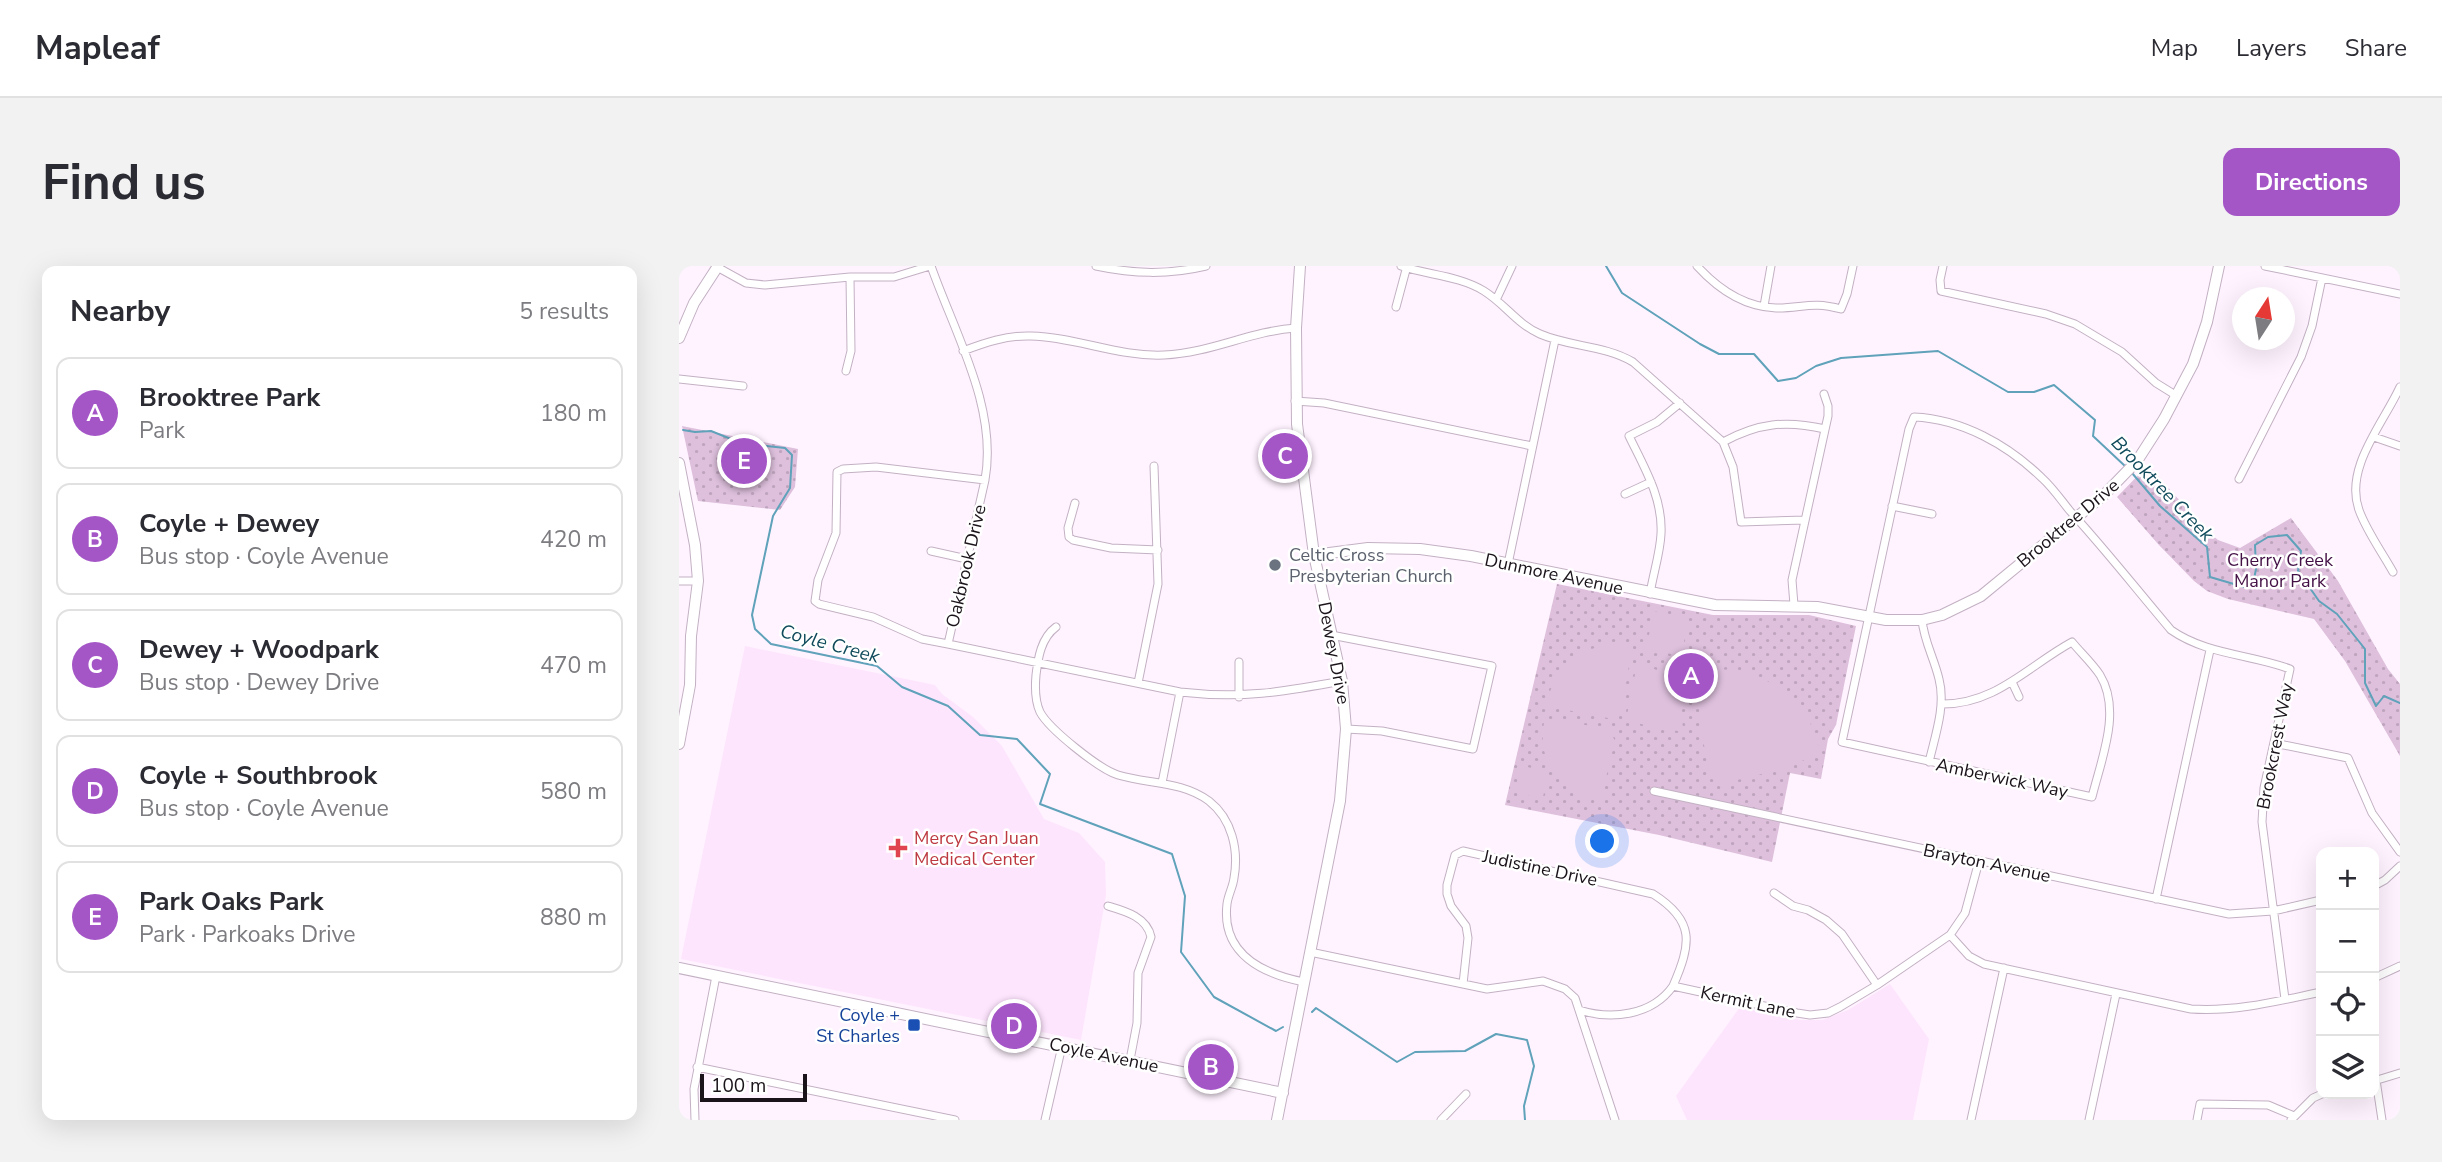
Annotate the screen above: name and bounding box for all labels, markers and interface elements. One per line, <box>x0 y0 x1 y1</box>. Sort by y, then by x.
text: Mapleaf <box>35 26 160 71</box>
text: Map <box>2151 32 2198 64</box>
text: Layers <box>2236 32 2307 64</box>
text: Share <box>2345 32 2407 64</box>
button: Directions <box>2223 148 2400 216</box>
text: Find us <box>42 149 206 216</box>
north arrow <box>2232 287 2295 350</box>
text: Nearby <box>70 291 170 332</box>
text: 5 results <box>519 296 609 327</box>
text: Brooktree Park <box>139 380 320 415</box>
text: A <box>86 398 104 429</box>
text: 180 m <box>540 398 607 429</box>
text: Park <box>139 415 185 446</box>
pin: C <box>1262 430 1308 482</box>
water label: Brooktree Creek <box>2105 430 2220 548</box>
pin: E <box>721 435 767 487</box>
street label: Brooktree Drive <box>2012 473 2124 573</box>
street label: Oakbrook Drive <box>940 502 992 630</box>
text: Coyle + Dewey <box>139 506 319 541</box>
text: B <box>87 524 103 555</box>
text: 420 m <box>540 524 607 555</box>
text: Bus stop · Coyle Avenue <box>139 541 389 572</box>
place label: Celtic Cross Presbyterian Church <box>1289 543 1453 588</box>
street label: Dunmore Avenue <box>1483 548 1625 600</box>
park label: Cherry Creek Manor Park <box>2227 548 2334 593</box>
marker: Celtic Cross Presbyterian Church <box>1267 557 1283 573</box>
street label: Dewey Drive <box>1312 600 1356 706</box>
water label: Coyle Creek <box>777 618 883 670</box>
text: Dewey + Woodpark <box>139 632 379 667</box>
text: C <box>87 650 103 681</box>
text: 470 m <box>540 650 607 681</box>
pin: A <box>1668 650 1714 702</box>
text: Bus stop · Dewey Drive <box>139 667 379 698</box>
street label: Brookcrest Way <box>2251 680 2299 811</box>
street label: Amberwick Way <box>1934 752 2071 804</box>
text: Coyle + Southbrook <box>139 758 377 793</box>
text: D <box>86 776 104 807</box>
text: 580 m <box>540 776 607 807</box>
text: Bus stop · Coyle Avenue <box>139 793 389 824</box>
your location <box>1585 824 1619 858</box>
place label: Mercy San Juan Medical Center <box>914 826 1039 871</box>
marker: Mercy San Juan Medical Center <box>888 838 908 858</box>
street label: Brayton Avenue <box>1921 838 2053 888</box>
street label: Judistine Drive <box>1479 844 1600 892</box>
map controls <box>2316 847 2379 1099</box>
button: + <box>2316 847 2379 910</box>
text: Park Oaks Park <box>139 884 324 919</box>
text: E <box>88 902 102 933</box>
text: 880 m <box>540 902 607 933</box>
button: − <box>2316 910 2379 973</box>
text: Park · Parkoaks Drive <box>139 919 355 950</box>
button: locate <box>2316 973 2379 1036</box>
street label: Kermit Lane <box>1698 980 1798 1024</box>
pin: D <box>991 1000 1037 1052</box>
place label: Coyle + St Charles <box>816 1003 900 1048</box>
marker: Coyle + St Charles <box>906 1017 922 1033</box>
street label: Coyle Avenue <box>1047 1032 1161 1078</box>
button: layers <box>2316 1036 2379 1099</box>
pin: B <box>1188 1041 1234 1093</box>
scale bar <box>700 1071 807 1103</box>
text: 100 m <box>711 1073 766 1099</box>

